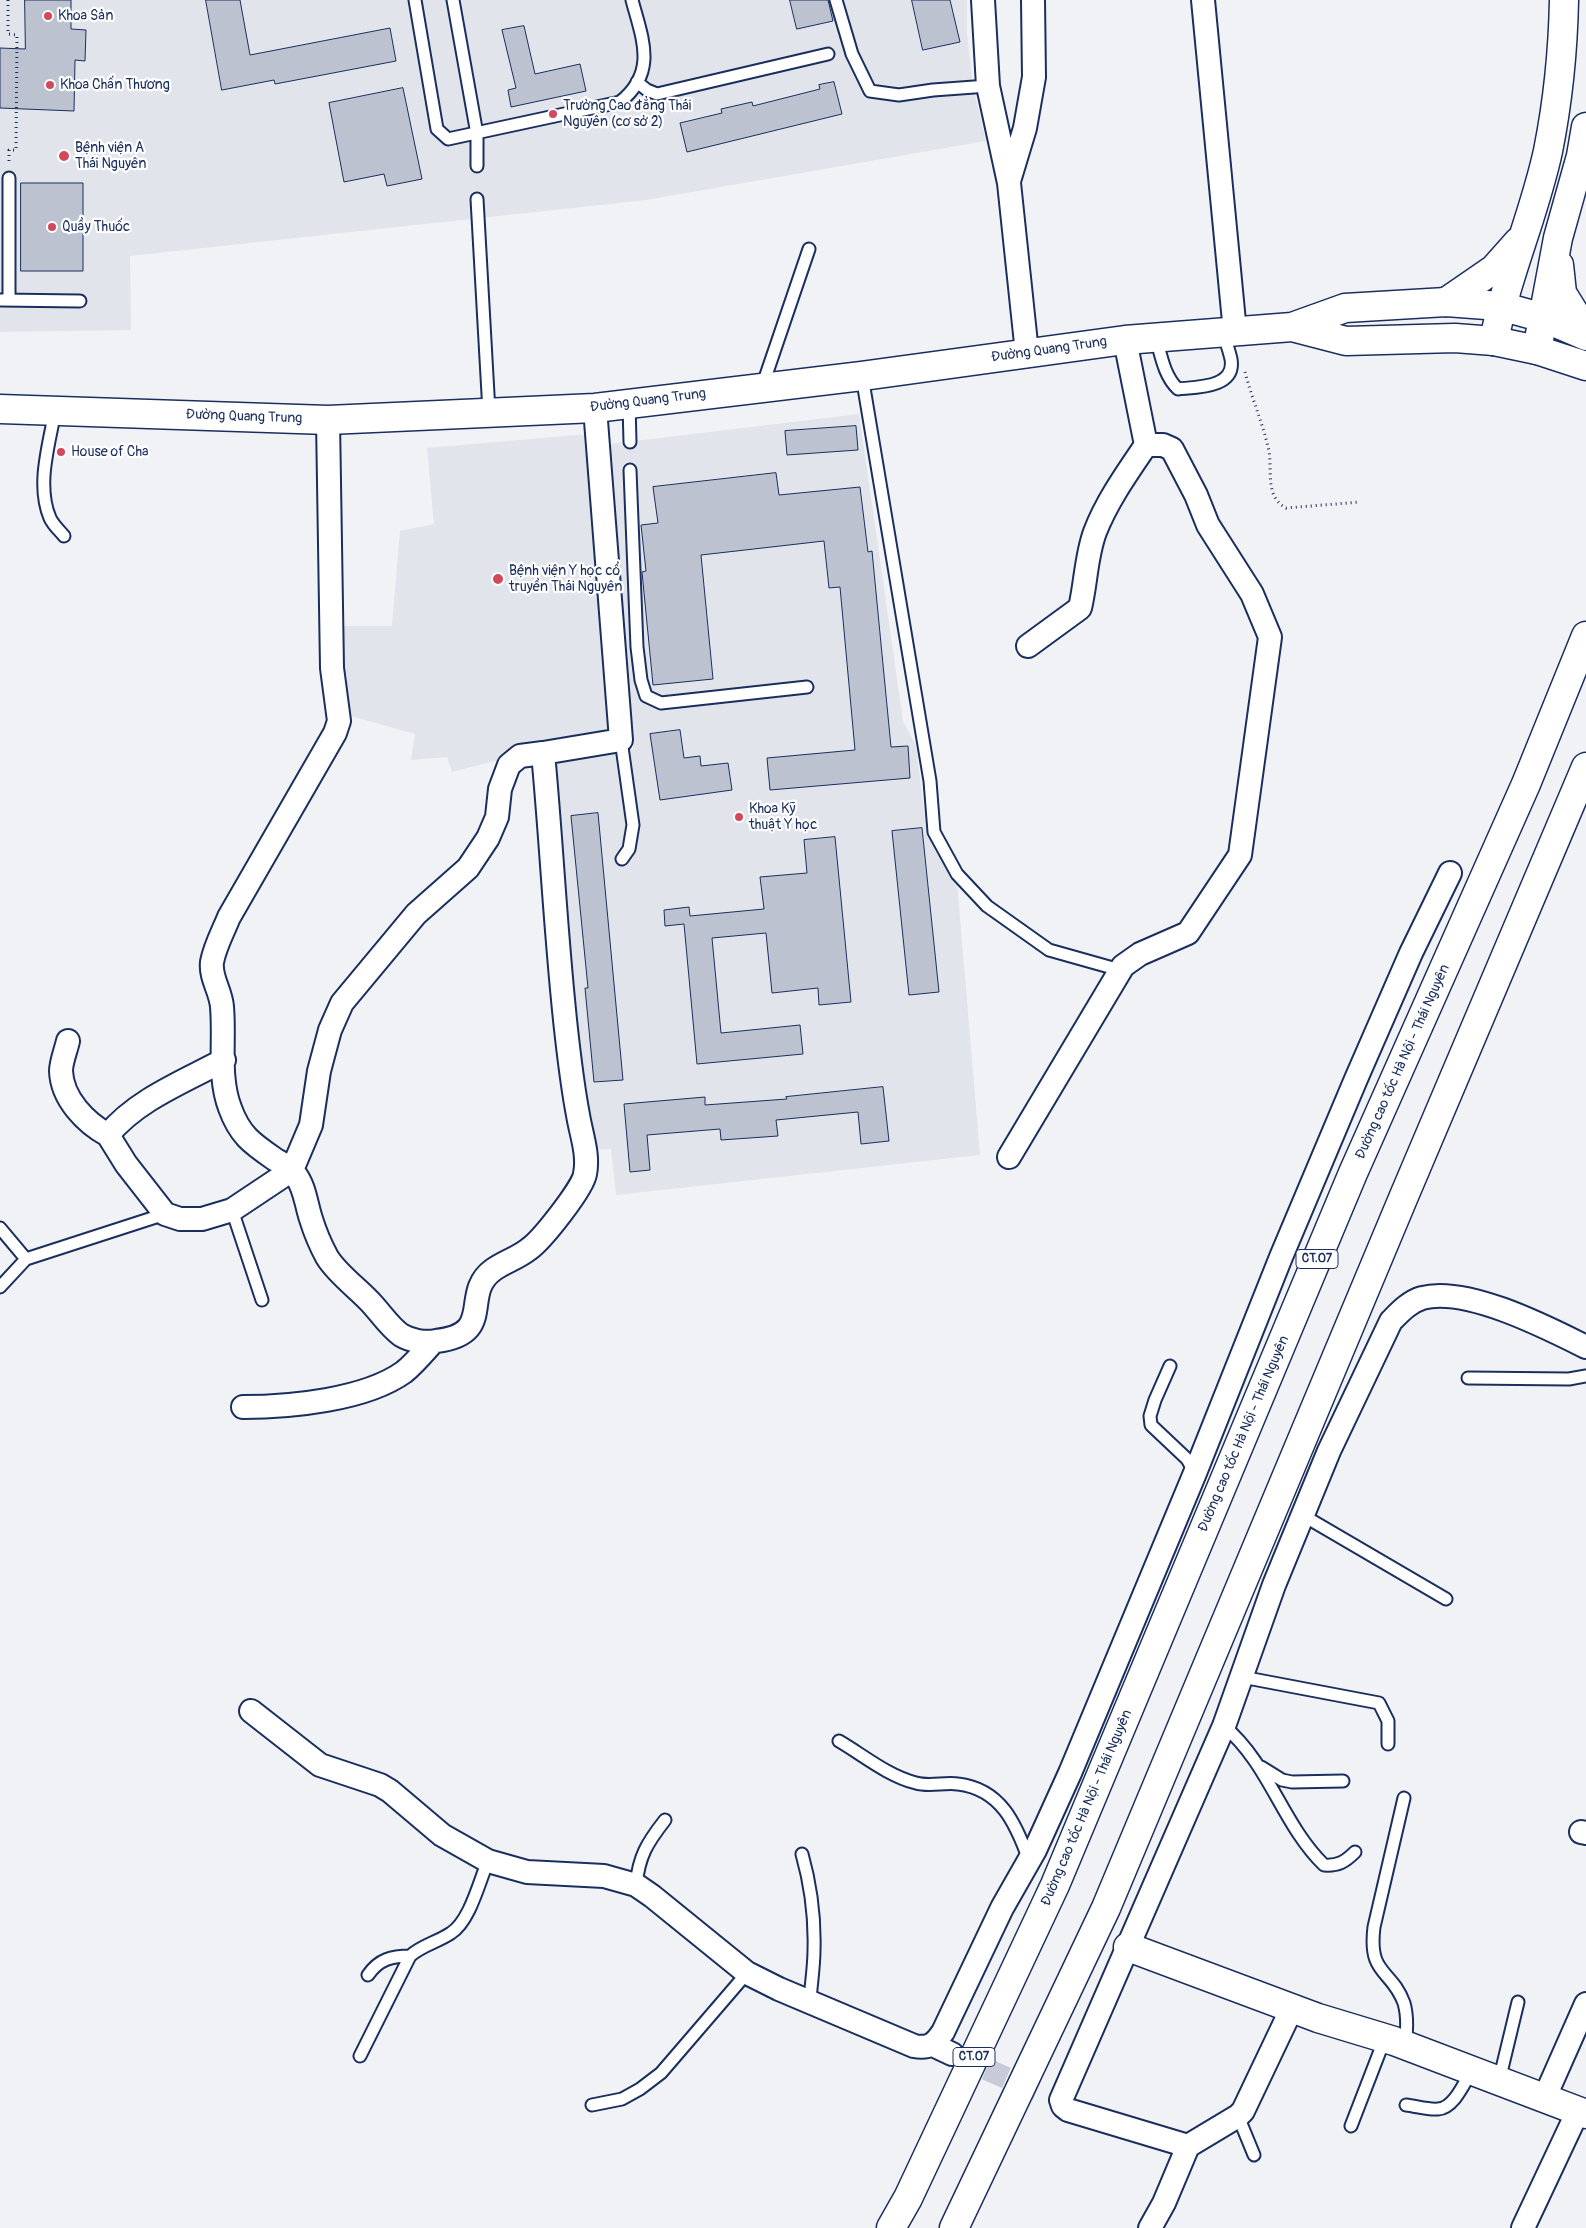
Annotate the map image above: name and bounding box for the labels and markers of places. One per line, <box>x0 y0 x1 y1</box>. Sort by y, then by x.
place label: Khoa Sản <box>58 8 113 24</box>
marker: Khoa Sản <box>42 10 54 22</box>
place label: Khoa Chấn Thương <box>60 77 170 93</box>
marker: Khoa Chấn Thương <box>44 79 56 91</box>
place label: Trường Cao đẳng Thái Nguyên (cơ sở 2) <box>563 98 691 130</box>
marker: Trường Cao đẳng Thái Nguyên (cơ sở 2) <box>547 108 559 120</box>
place label: Bệnh viện A Thái Nguyên <box>75 140 146 172</box>
marker: Bệnh viện A Thái Nguyên <box>57 149 71 163</box>
place label: Quầy Thuốc <box>62 219 130 235</box>
marker: Quầy Thuốc <box>46 221 58 233</box>
place label: House of Cha <box>71 444 149 460</box>
marker: House of Cha <box>55 446 67 458</box>
place label: Bệnh viện Y học cổ truyền Thái Nguyên <box>509 563 622 596</box>
marker: Bệnh viện Y học cổ truyền Thái Nguyên <box>491 572 505 586</box>
place label: Khoa Kỹ thuật Y học <box>749 801 817 834</box>
marker: Khoa Kỹ thuật Y học <box>733 811 745 823</box>

